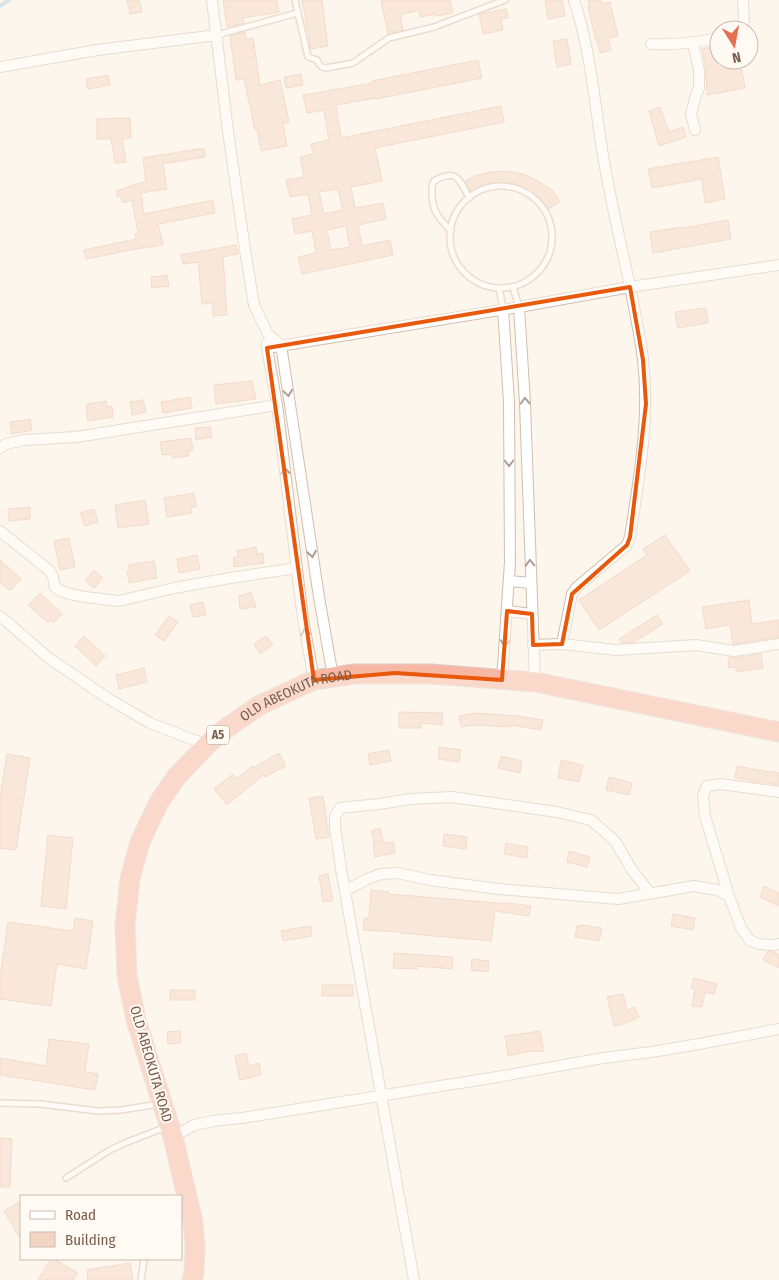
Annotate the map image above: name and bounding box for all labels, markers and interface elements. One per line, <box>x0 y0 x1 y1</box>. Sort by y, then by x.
north arrow <box>709 20 759 70</box>
text: N <box>731 48 742 66</box>
one-way arrow <box>283 389 293 398</box>
one-way arrow <box>519 397 530 405</box>
one-way arrow <box>504 460 514 467</box>
one-way arrow <box>280 467 291 475</box>
one-way arrow <box>307 550 317 558</box>
one-way arrow <box>525 559 536 567</box>
one-way arrow <box>301 628 311 637</box>
one-way arrow <box>500 639 511 647</box>
street label: OLD ABEOKUTA ROAD <box>236 666 353 725</box>
road number: A5 <box>207 726 229 744</box>
street label: OLD ABEOKUTA ROAD <box>126 1004 176 1124</box>
legend <box>20 1195 182 1260</box>
text: Road <box>65 1206 96 1224</box>
text: Building <box>65 1231 116 1249</box>

